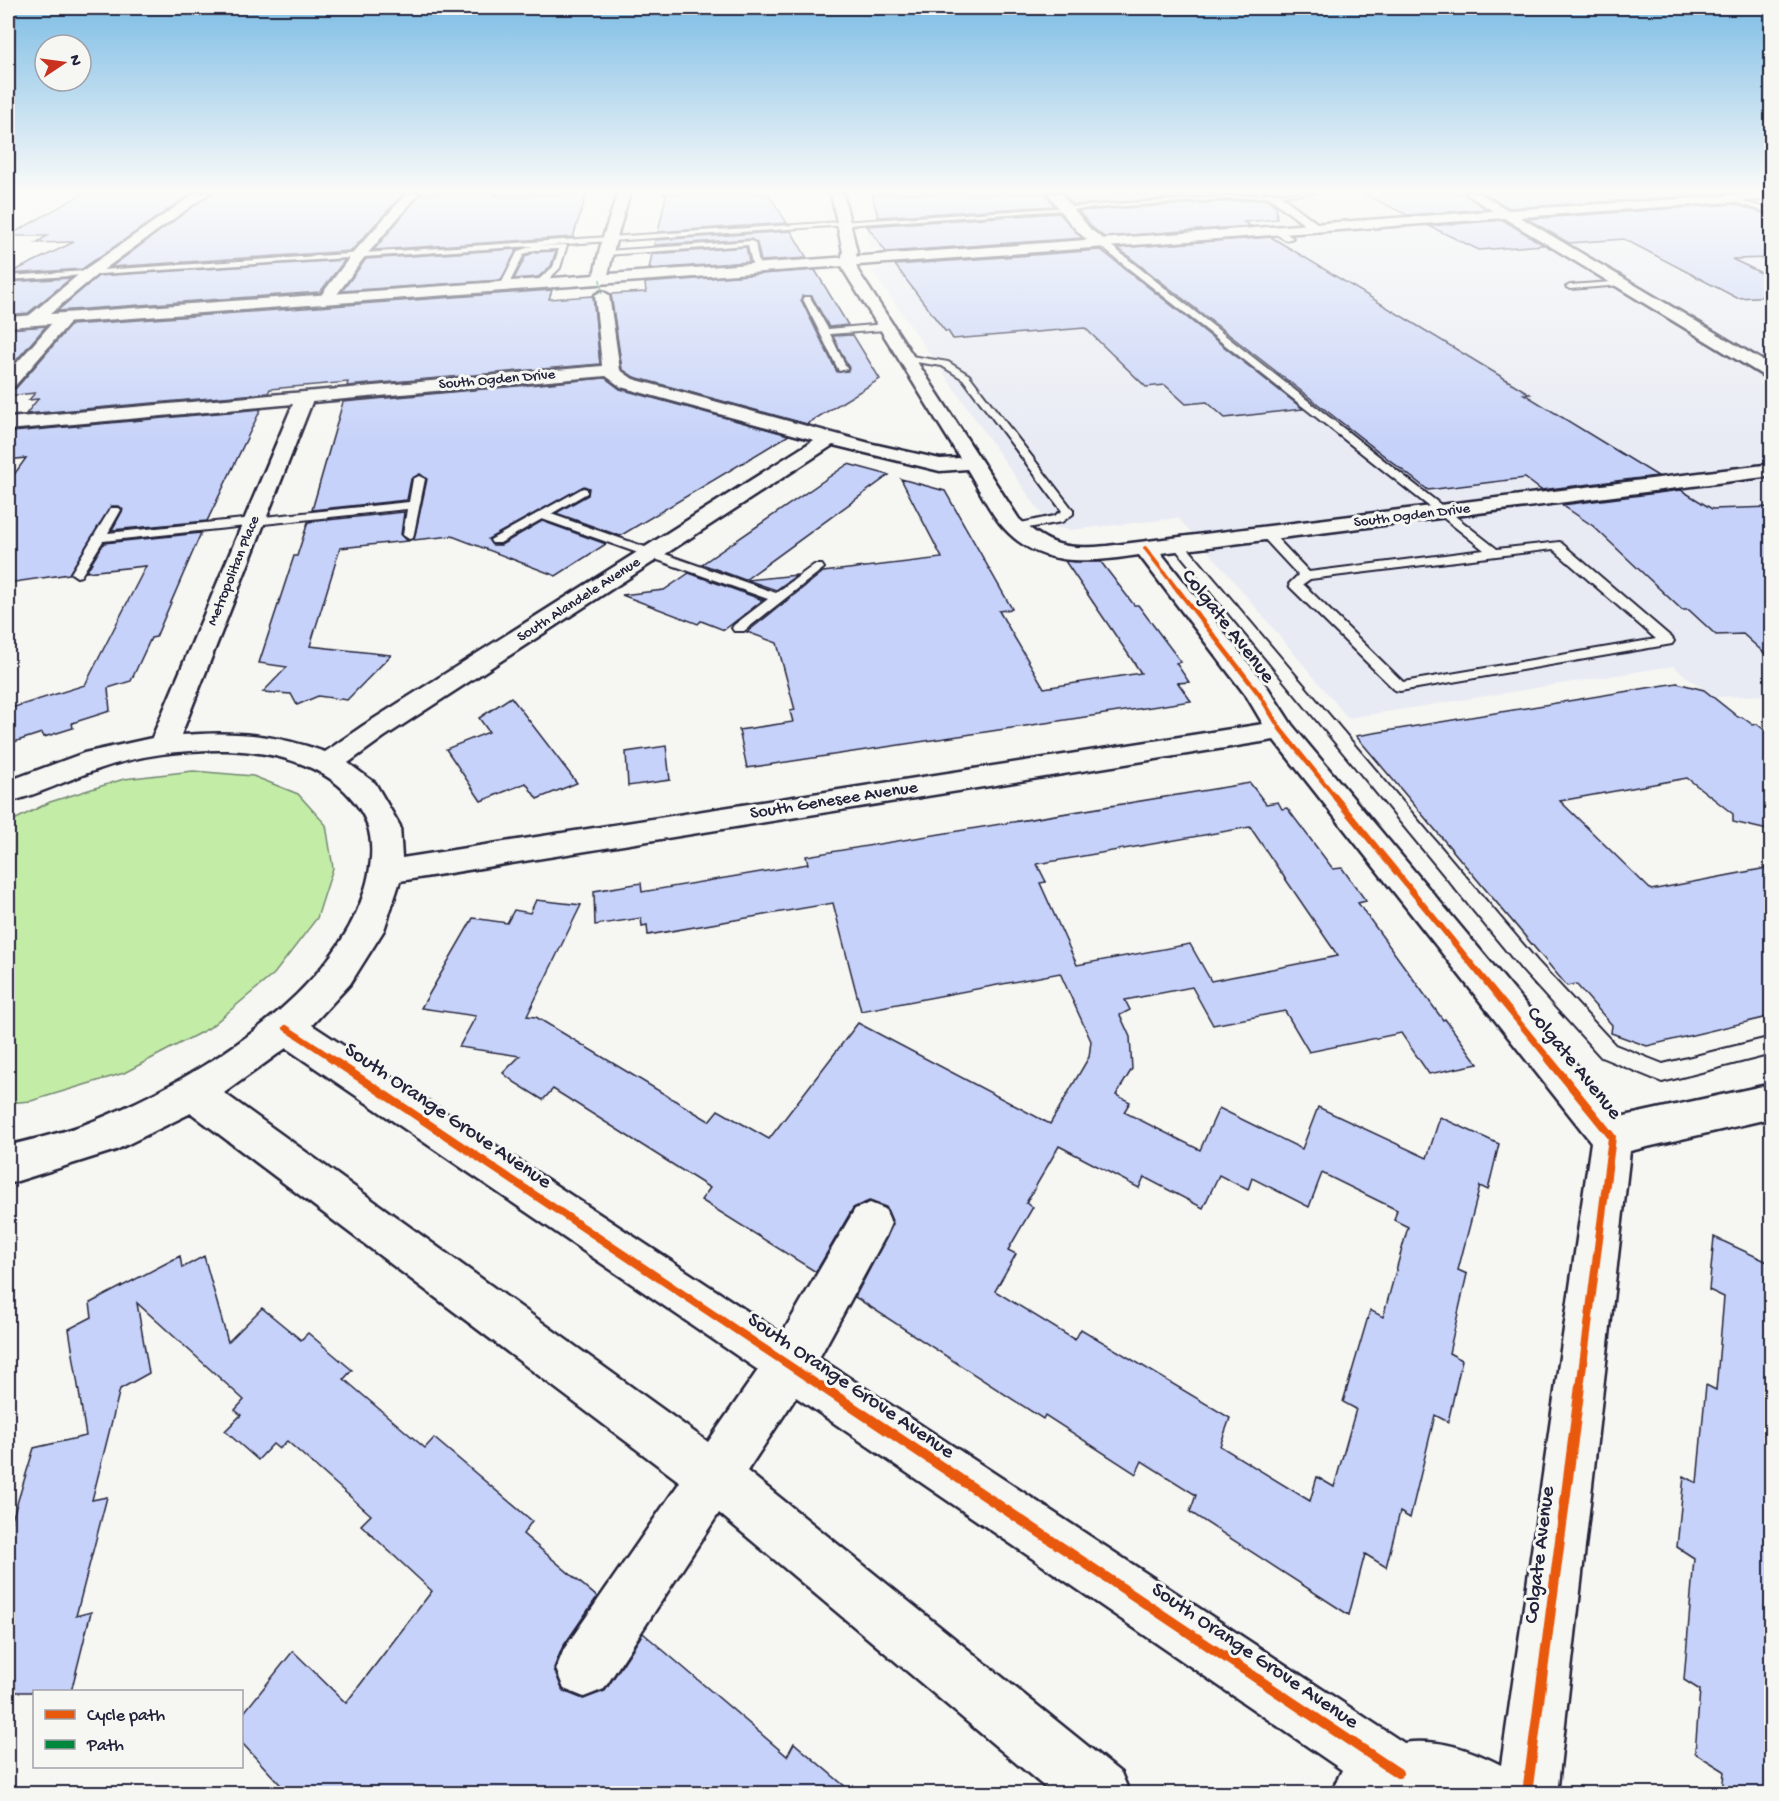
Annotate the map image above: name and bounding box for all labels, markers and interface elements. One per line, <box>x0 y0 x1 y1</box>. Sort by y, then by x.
north arrow <box>33 33 93 93</box>
text: N <box>64 53 85 68</box>
street label: South Ogden Drive <box>438 366 556 394</box>
street label: South Ogden Drive <box>1353 500 1471 532</box>
street label: Metropolitan Place <box>204 513 264 629</box>
street label: South Alandele Avenue <box>514 553 644 647</box>
street label: Colgate Avenue <box>1175 565 1280 690</box>
street label: South Genesee Avenue <box>749 777 920 825</box>
street label: Colgate Avenue <box>1520 1002 1627 1126</box>
street label: South Orange Grove Avenue <box>339 1038 556 1196</box>
street label: South Orange Grove Avenue <box>742 1308 959 1466</box>
street label: Colgate Avenue <box>1520 1484 1562 1625</box>
street label: South Orange Grove Avenue <box>1146 1578 1363 1736</box>
legend <box>33 1690 243 1768</box>
text: Cycle path <box>87 1706 165 1727</box>
text: Path <box>86 1736 124 1757</box>

